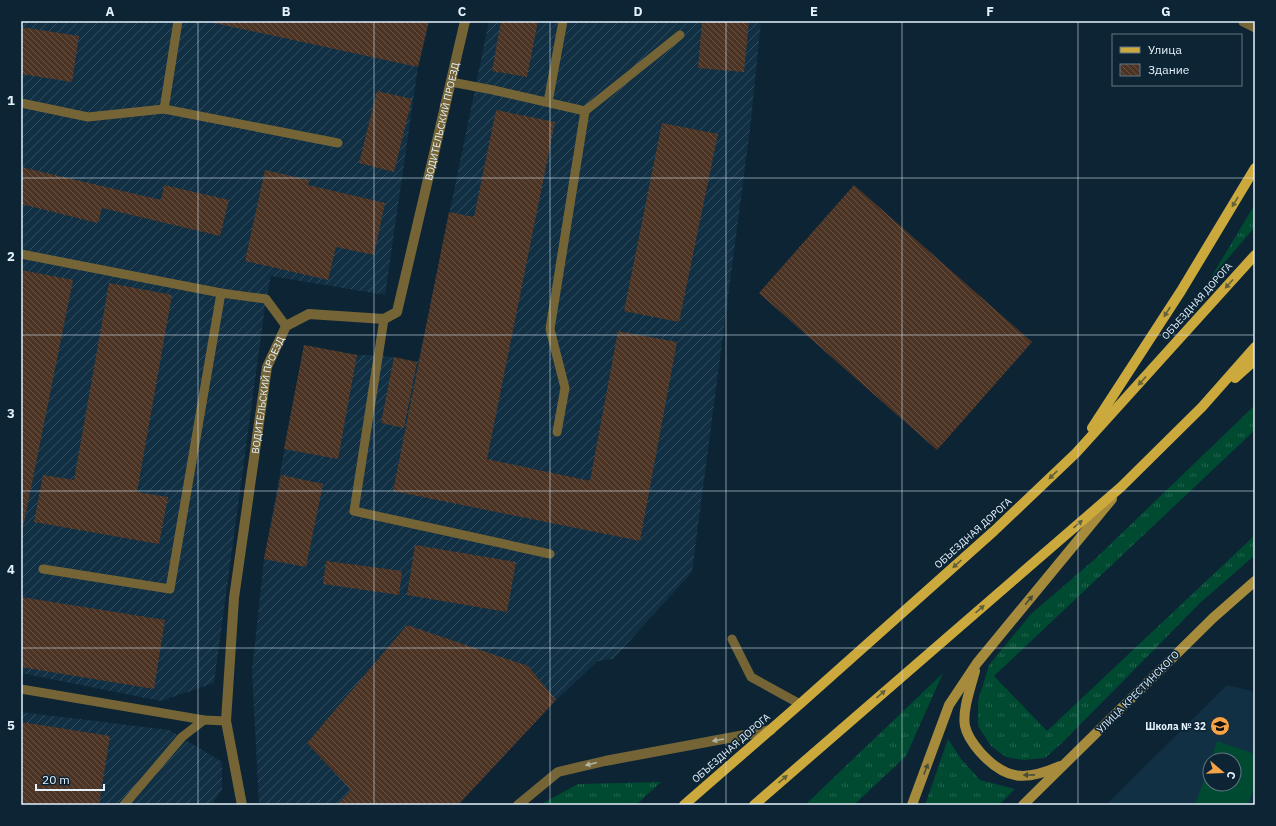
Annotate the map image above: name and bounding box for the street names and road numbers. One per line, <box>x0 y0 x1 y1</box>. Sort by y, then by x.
street label: ВОДИТЕЛЬСКИЙ ПРОЕЗД <box>421 61 462 182</box>
street label: ОБЪЕЗДНАЯ ДОРОГА <box>1159 259 1236 342</box>
street label: ВОДИТЕЛЬСКИЙ ПРОЕЗД <box>248 334 287 455</box>
street label: ОБЪЕЗДНАЯ ДОРОГА <box>932 494 1015 571</box>
street label: УЛИЦА КРЕСТИНСКОГО <box>1094 648 1182 736</box>
street label: ОБЪЕЗДНАЯ ДОРОГА <box>689 710 773 786</box>

